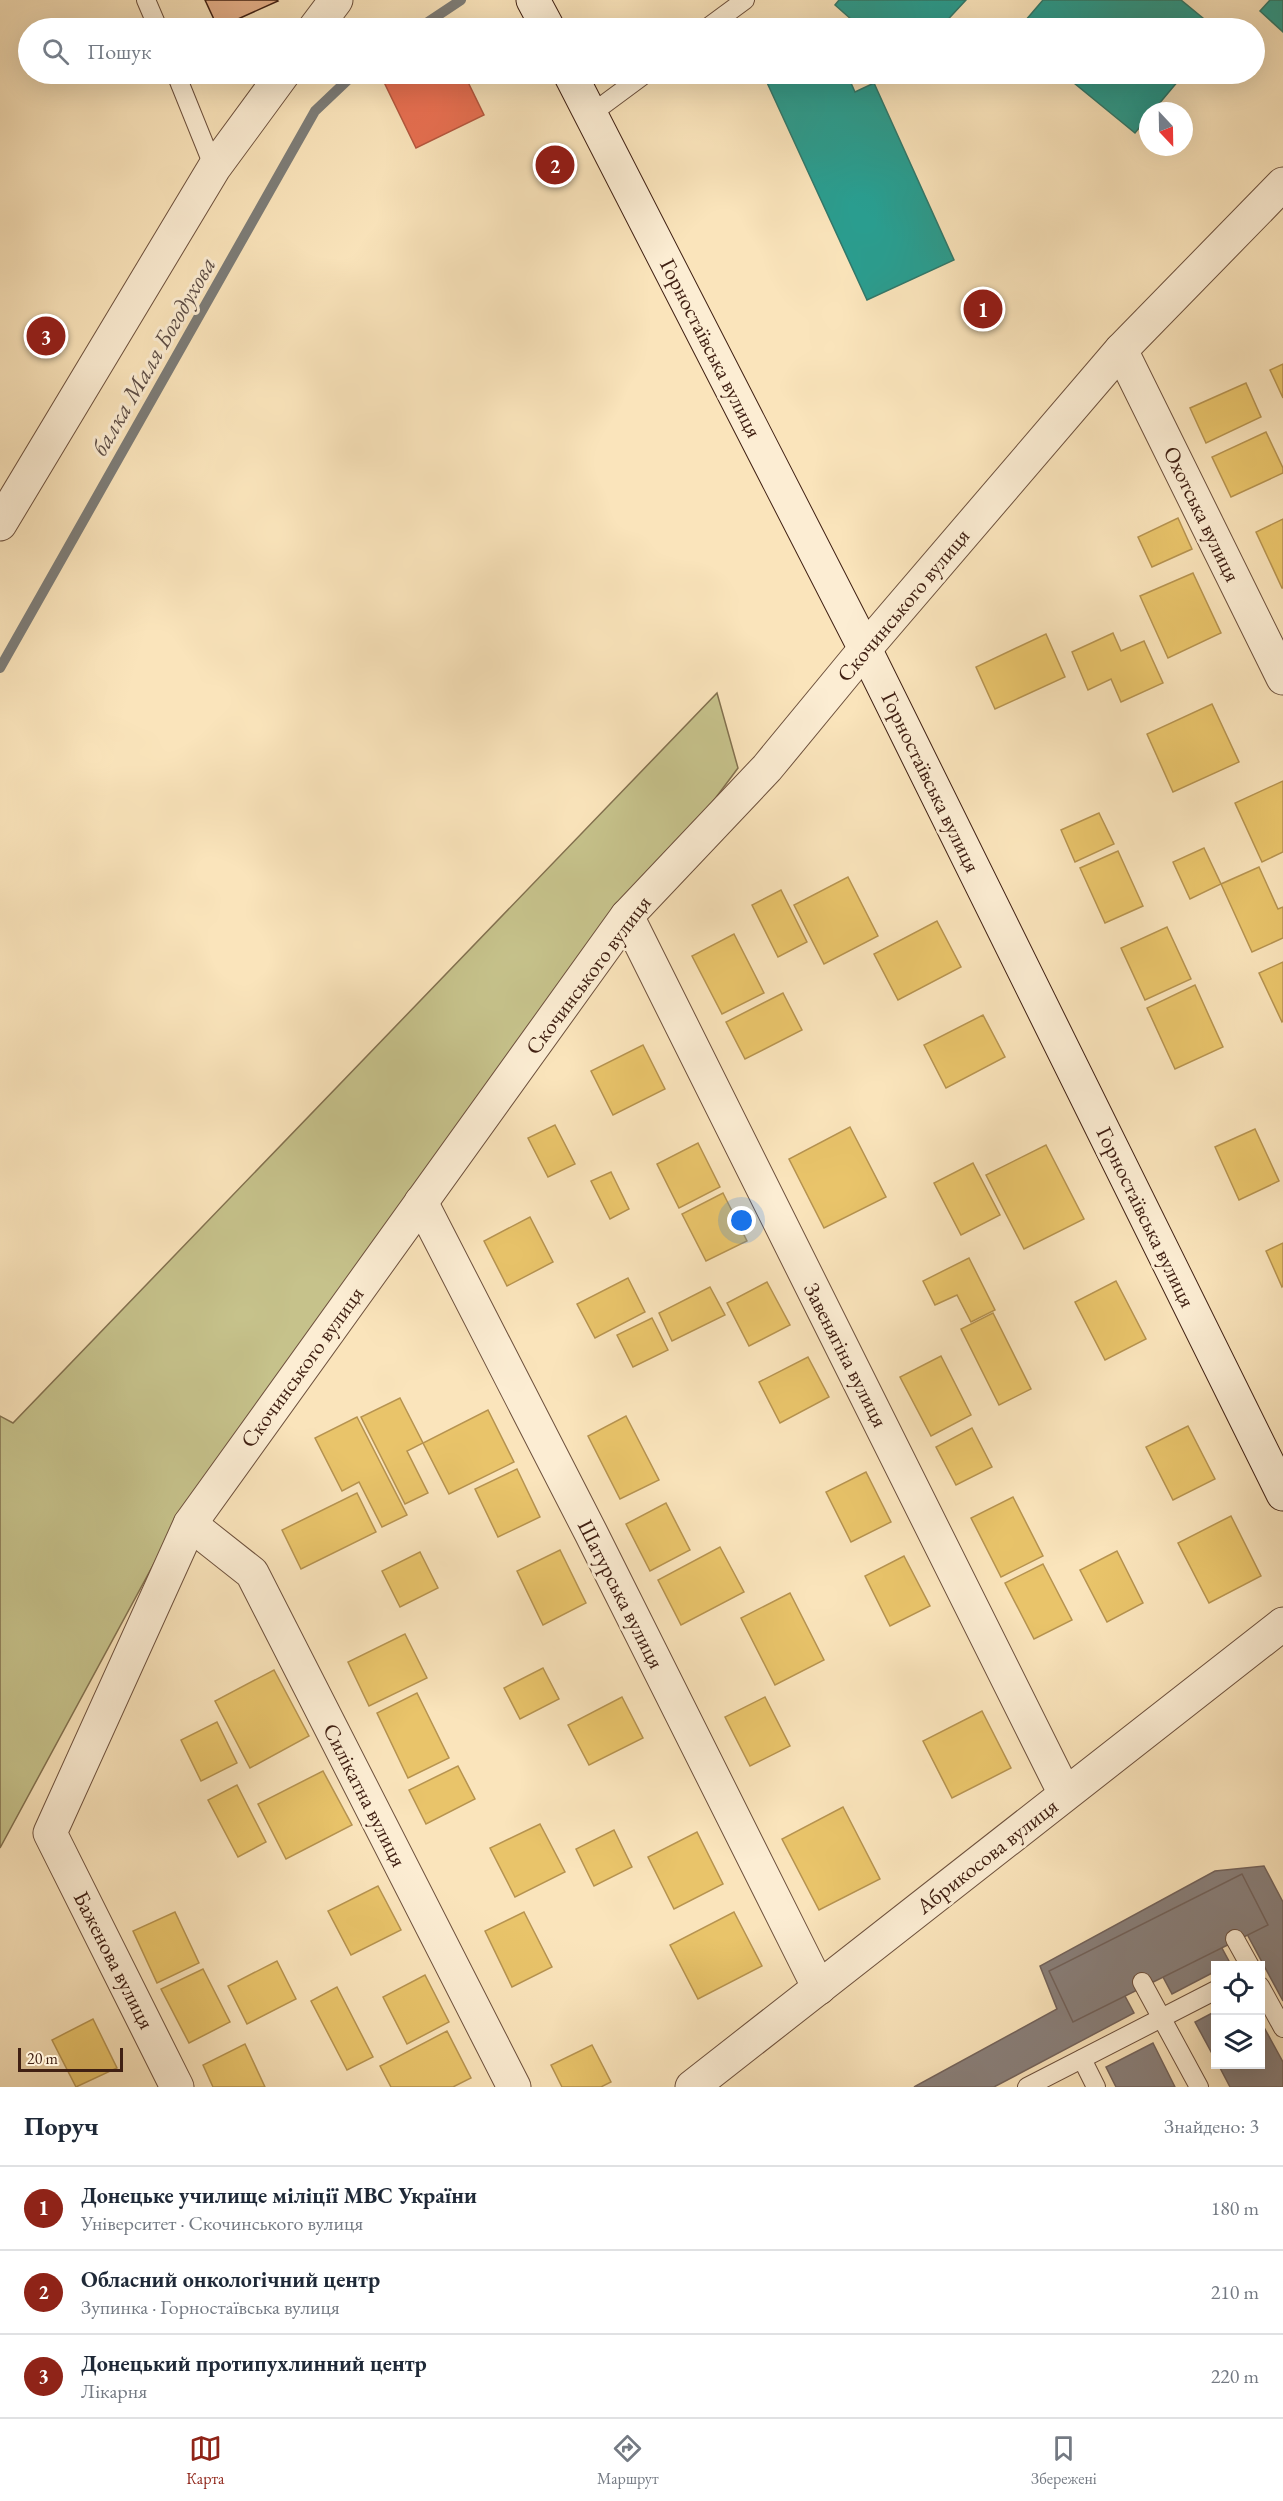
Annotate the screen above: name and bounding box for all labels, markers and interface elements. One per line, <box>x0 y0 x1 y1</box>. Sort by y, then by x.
search box <box>18 18 1265 84</box>
icon: search <box>39 35 72 68</box>
text: Пошук <box>87 37 151 66</box>
north arrow <box>1139 102 1193 156</box>
pin: 2 <box>536 142 574 188</box>
water label: балка Маля Богодухова <box>84 251 222 461</box>
street label: Горностаївська вулиця <box>653 253 769 443</box>
pin: 1 <box>964 286 1002 332</box>
pin: 3 <box>26 314 66 358</box>
street label: Охотська вулиця <box>1157 441 1247 587</box>
street label: Скочинського вулиця <box>830 522 976 688</box>
street label: Горностаївська вулиця <box>875 687 987 877</box>
street label: Скочинського вулиця <box>519 889 658 1060</box>
street label: Горностаївська вулиця <box>1090 1122 1202 1312</box>
your location <box>727 1206 756 1235</box>
street label: Завенягіна вулиця <box>797 1278 895 1432</box>
street label: Скочинського вулиця <box>234 1281 370 1453</box>
street label: Шатурська вулиця <box>571 1515 671 1674</box>
street label: Силікатна вулиця <box>316 1718 414 1872</box>
street label: Абрикосова вулиця <box>909 1791 1064 1921</box>
street label: Баженова вулиця <box>67 1886 161 2034</box>
map controls <box>1211 1961 1265 2069</box>
button: locate <box>1211 1961 1265 2015</box>
button: layers <box>1211 2015 1265 2069</box>
scale bar <box>18 2045 123 2072</box>
text: 20 m <box>27 2048 58 2069</box>
text: Поруч <box>24 2109 99 2143</box>
text: Знайдено: 3 <box>1164 2113 1259 2139</box>
text: Донецьке училище міліції МВС України <box>81 2181 477 2210</box>
text: 1 <box>38 2195 49 2221</box>
text: 180 m <box>1211 2195 1259 2221</box>
text: Університет · Скочинського вулиця <box>81 2210 363 2236</box>
text: Обласний онкологічний центр <box>81 2265 380 2294</box>
text: 2 <box>38 2279 49 2305</box>
text: 210 m <box>1211 2279 1259 2305</box>
text: Зупинка · Горностаївська вулиця <box>81 2294 340 2320</box>
text: Донецький протипухлинний центр <box>81 2349 427 2378</box>
text: 3 <box>38 2363 49 2389</box>
text: 220 m <box>1211 2363 1259 2389</box>
text: Лікарня <box>81 2378 147 2404</box>
tab: Карта <box>186 2432 225 2489</box>
tab: Маршрут <box>597 2432 658 2489</box>
tab: Збережені <box>1031 2432 1097 2489</box>

